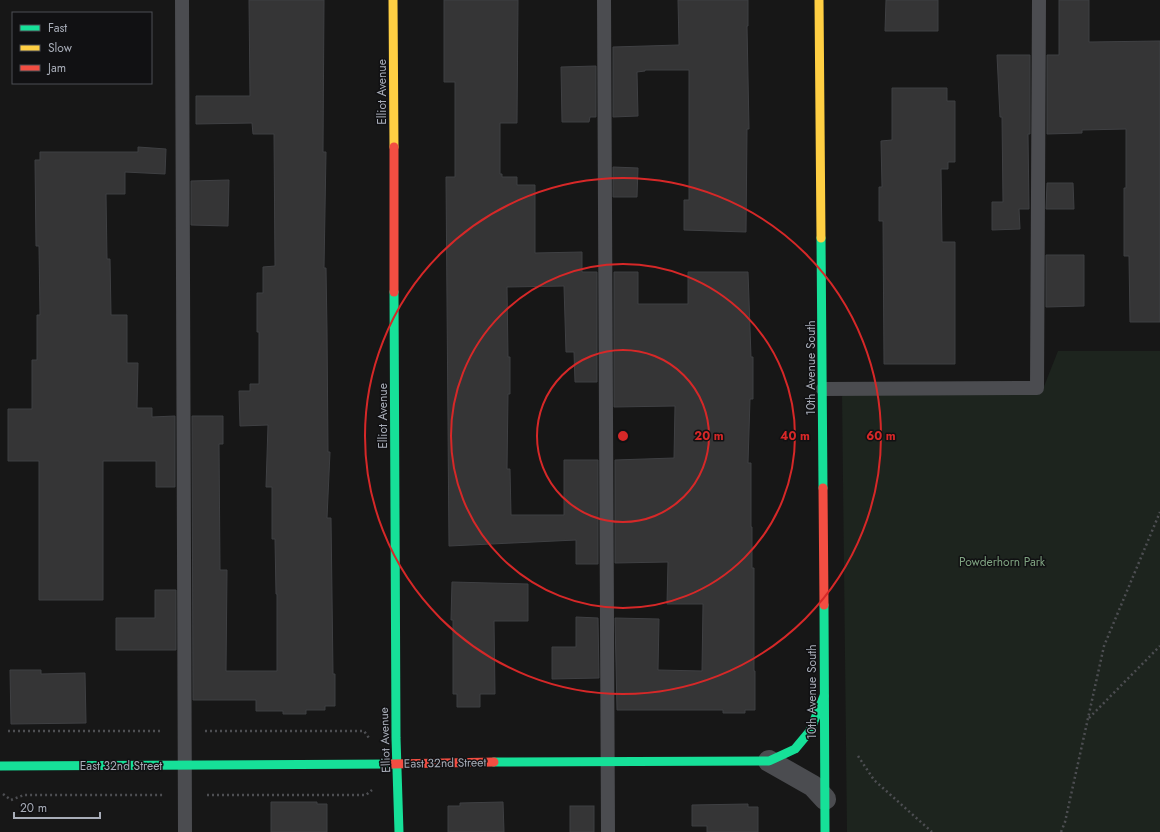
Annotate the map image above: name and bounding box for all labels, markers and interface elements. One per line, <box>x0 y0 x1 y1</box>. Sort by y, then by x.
legend <box>12 12 152 84</box>
text: Fast <box>48 19 67 37</box>
text: Slow <box>48 39 73 57</box>
text: Jam <box>46 59 66 77</box>
street label: Elliot Avenue <box>373 59 391 125</box>
street label: 10th Avenue South <box>802 321 820 415</box>
street label: Elliot Avenue <box>374 383 392 449</box>
text: 20 m <box>694 427 724 445</box>
text: 40 m <box>780 427 810 445</box>
text: 60 m <box>866 427 896 445</box>
centre of rings <box>616 429 630 443</box>
park label: Powderhorn Park <box>959 553 1046 571</box>
street label: 10th Avenue South <box>803 645 821 739</box>
street label: Elliot Avenue <box>375 707 395 773</box>
street label: East 32nd Street <box>404 753 486 773</box>
street label: East 32nd Street <box>80 757 162 775</box>
scale bar <box>14 794 100 820</box>
text: 20 m <box>20 799 47 817</box>

